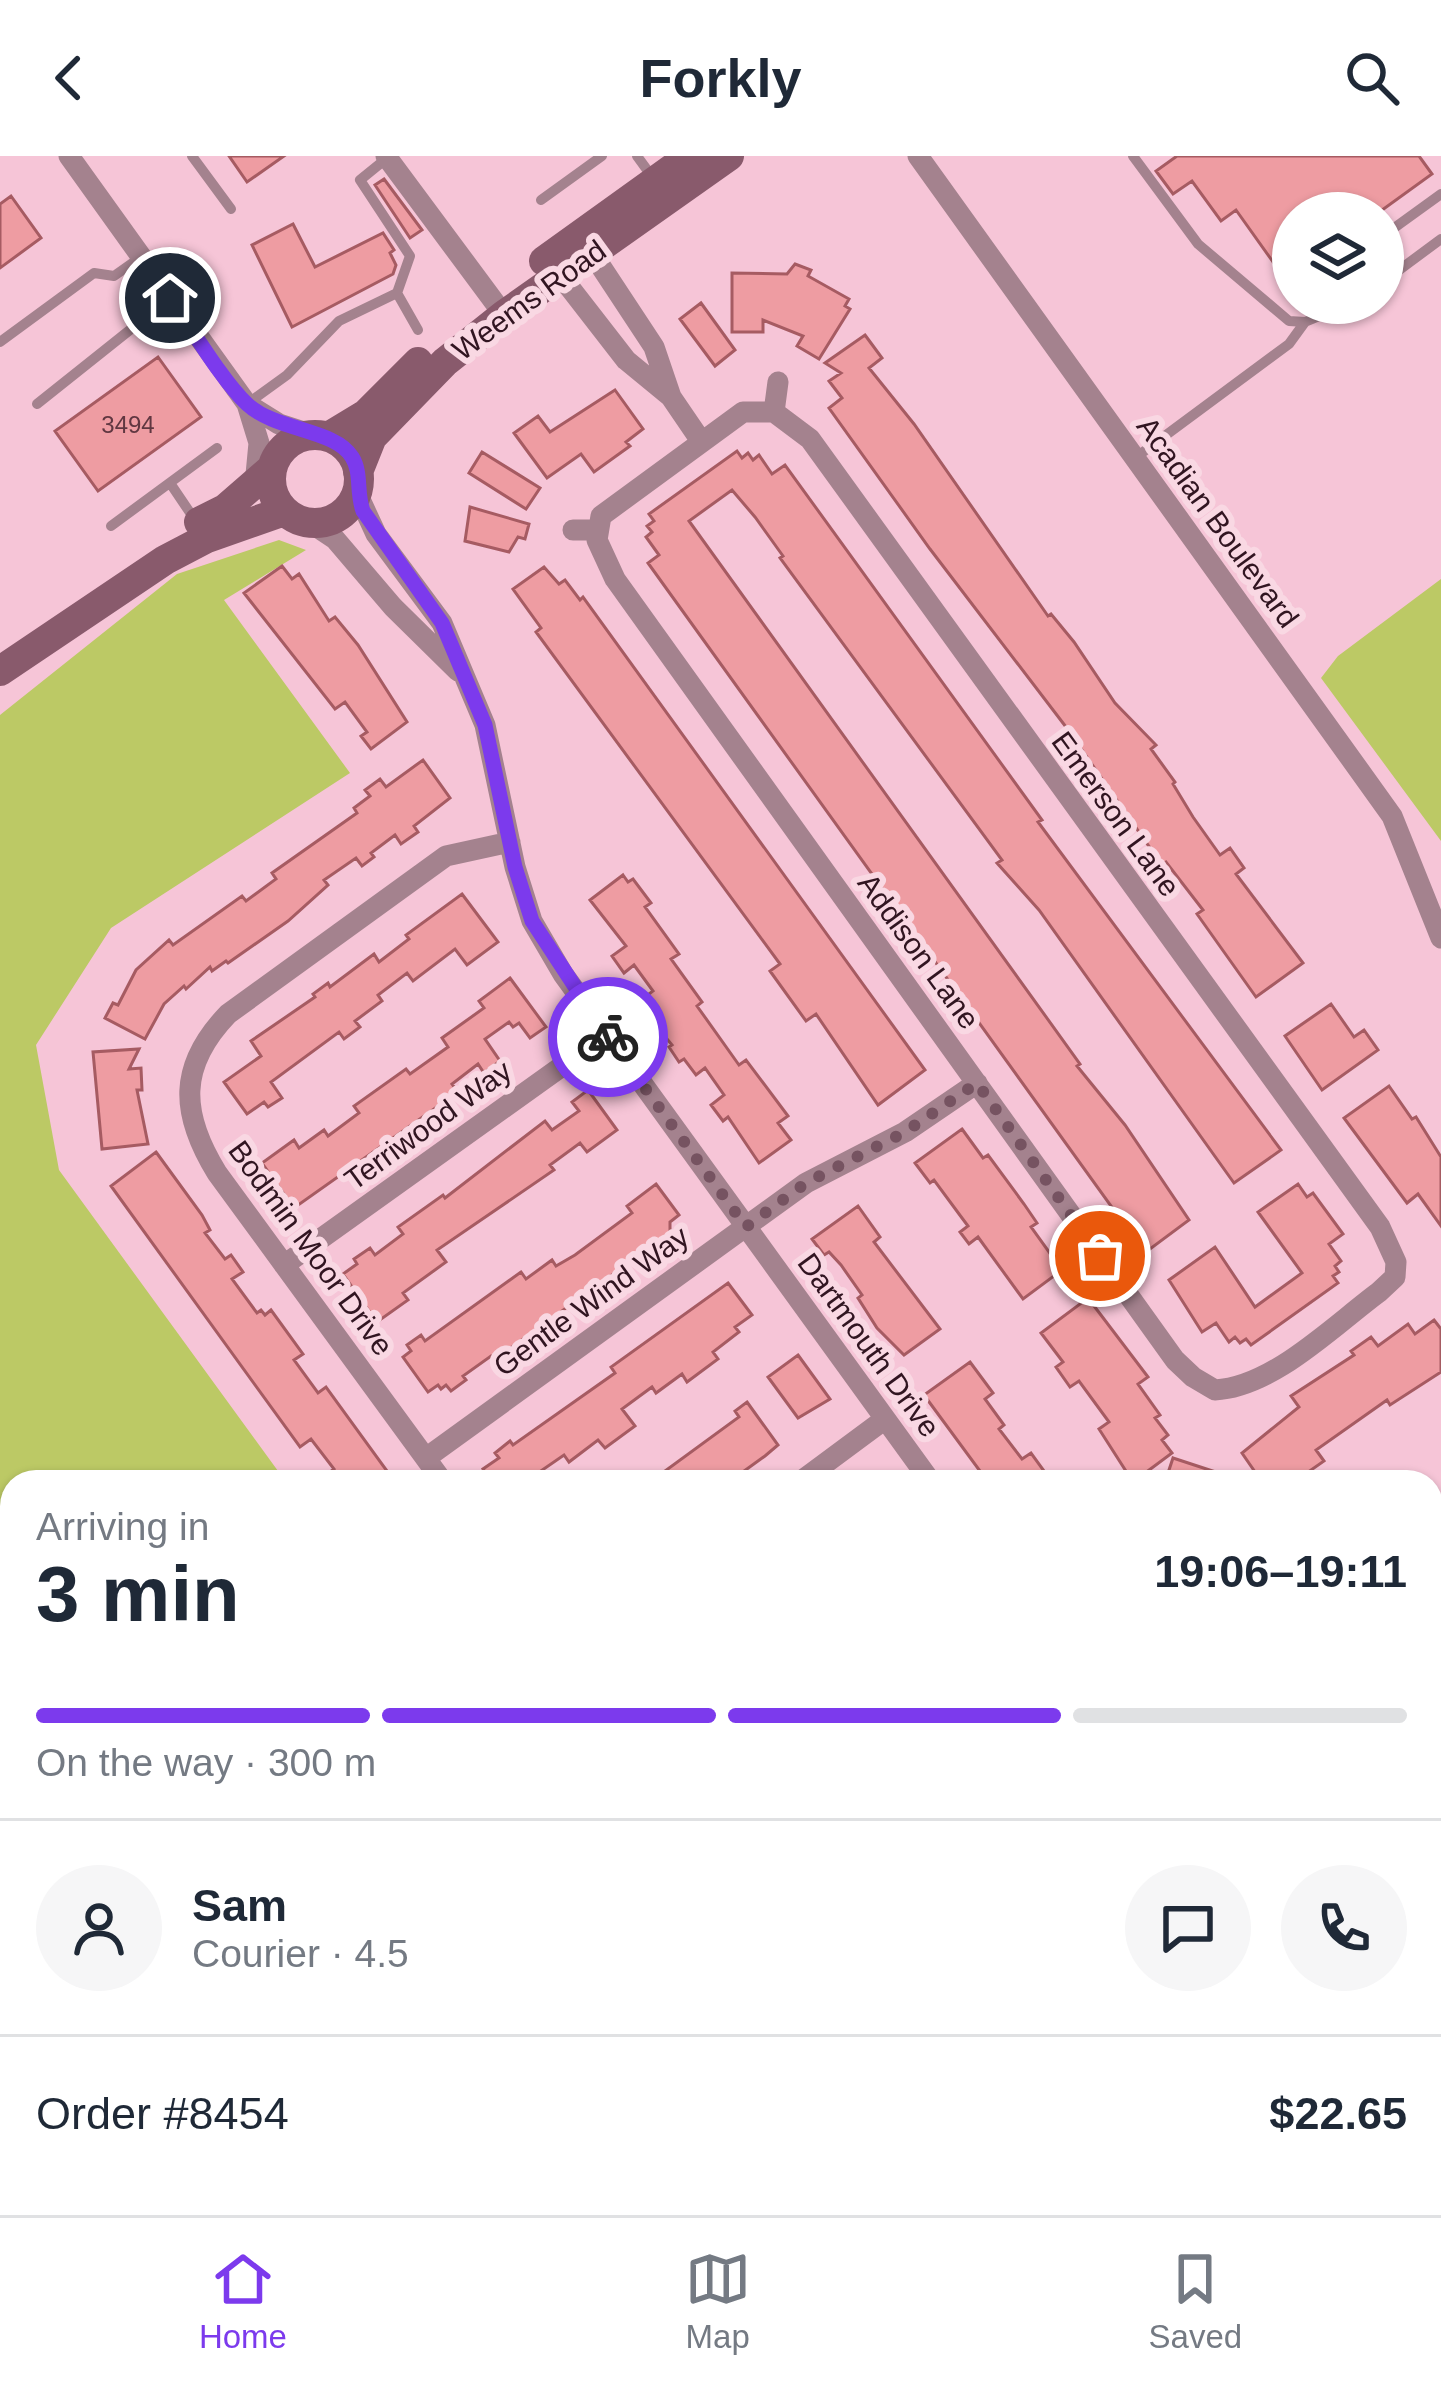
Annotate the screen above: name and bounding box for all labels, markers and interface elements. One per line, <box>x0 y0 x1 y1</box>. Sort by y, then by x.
icon: back <box>36 45 102 111</box>
icon: search <box>1339 45 1405 111</box>
text: Forkly <box>639 48 802 108</box>
map controls <box>1272 192 1404 324</box>
button: layers <box>1272 192 1404 324</box>
street label: Weems Road <box>446 233 612 367</box>
pin <box>119 247 221 349</box>
icon: home <box>137 265 203 331</box>
street label: Acadian Boulevard <box>1131 410 1305 634</box>
house number: 3494 <box>101 411 155 438</box>
street label: Emerson Lane <box>1045 725 1187 903</box>
street label: Addison Lane <box>852 867 986 1035</box>
courier <box>548 977 668 1097</box>
icon: bike <box>575 1004 641 1070</box>
street label: Terriwood Way <box>338 1054 518 1196</box>
street label: Bodmin Moor Drive <box>222 1134 400 1362</box>
pin <box>1049 1205 1151 1307</box>
street label: Gentle Wind Way <box>487 1219 695 1383</box>
icon: bag <box>1067 1223 1133 1289</box>
street label: Dartmouth Drive <box>791 1247 947 1443</box>
text: Arriving in <box>36 1505 209 1548</box>
text: 19:06–19:11 <box>1154 1546 1407 1597</box>
text: 3 min <box>36 1550 240 1638</box>
text: On the way · 300 m <box>36 1741 376 1784</box>
button: person <box>36 1865 162 1991</box>
button: chat <box>1125 1865 1251 1991</box>
button: phone <box>1281 1865 1407 1991</box>
text: Sam <box>192 1880 287 1931</box>
text: Courier · 4.5 <box>192 1932 409 1975</box>
text: Order #8454 <box>36 2088 289 2139</box>
text: $22.65 <box>1269 2088 1407 2139</box>
tab: Home <box>199 2246 287 2356</box>
tab: Map <box>685 2246 751 2356</box>
tab: Saved <box>1149 2246 1242 2356</box>

